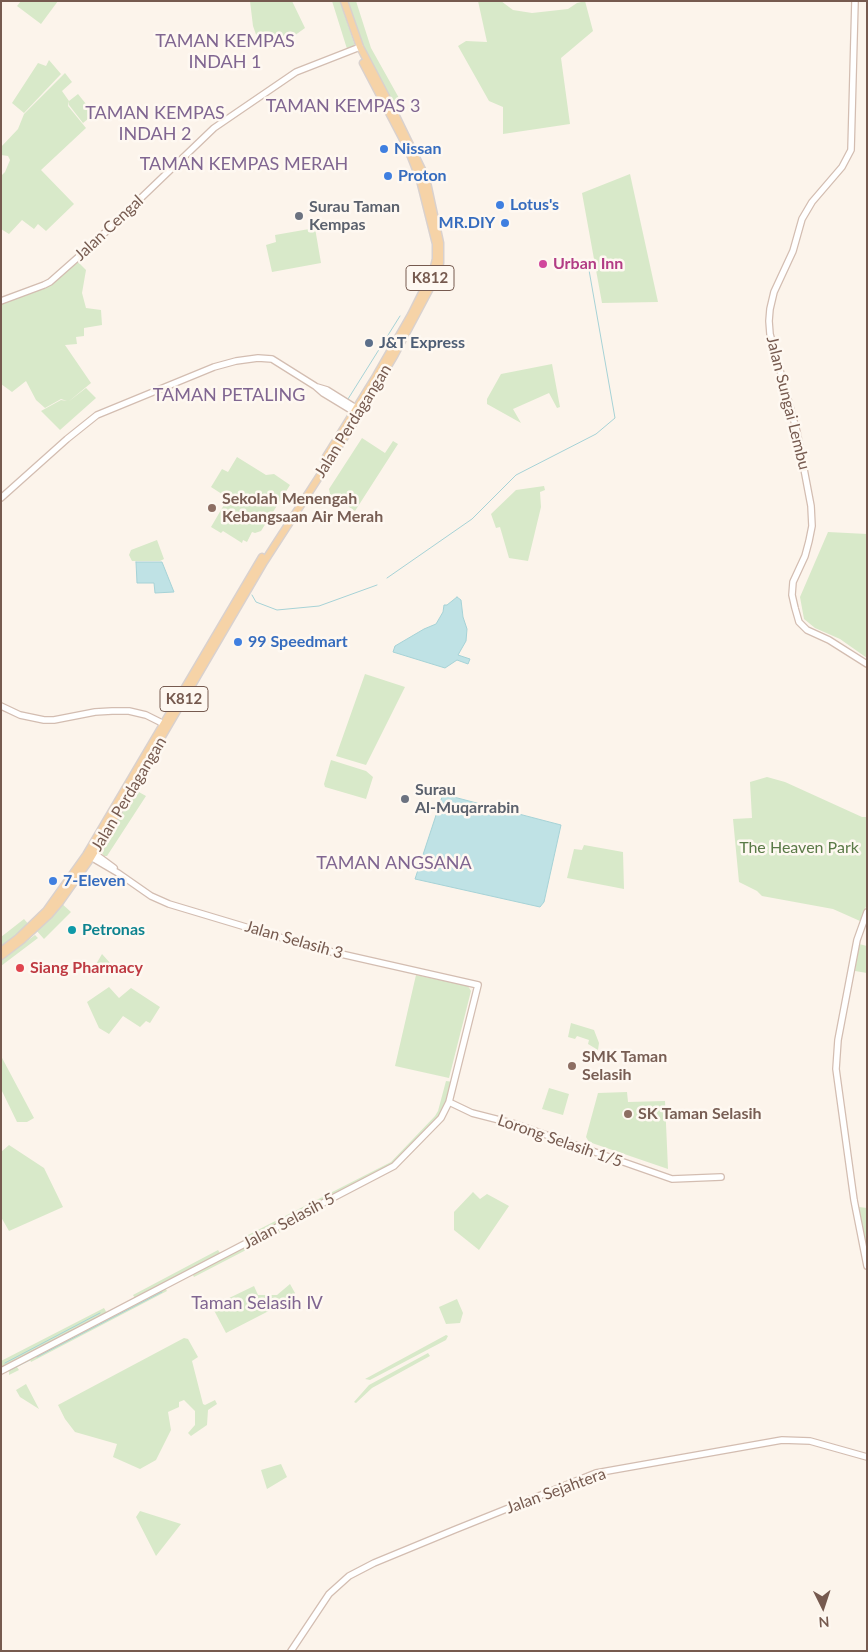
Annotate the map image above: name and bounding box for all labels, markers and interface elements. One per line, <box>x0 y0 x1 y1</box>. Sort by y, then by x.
district label: TAMAN KEMPAS INDAH 1 <box>148 30 302 72</box>
district label: TAMAN KEMPAS 3 <box>257 95 429 117</box>
district label: TAMAN KEMPAS INDAH 2 <box>78 102 232 144</box>
place label: Nissan <box>394 139 441 159</box>
marker: Nissan <box>378 143 390 155</box>
district label: TAMAN KEMPAS MERAH <box>128 153 360 175</box>
place label: Proton <box>398 166 447 186</box>
marker: Proton <box>382 170 394 182</box>
street label: Jalan Cengal <box>71 191 147 265</box>
place label: Lotus's <box>510 195 559 215</box>
place label: Surau Taman Kempas <box>309 197 400 235</box>
marker: Lotus's <box>494 199 506 211</box>
marker: Surau Taman Kempas <box>293 210 305 222</box>
place label: MR.DIY <box>439 213 495 233</box>
marker: MR.DIY <box>499 217 511 229</box>
place label: Urban Inn <box>553 254 623 274</box>
marker: Urban Inn <box>537 258 549 270</box>
road number: K812 <box>406 266 454 290</box>
place label: J&T Express <box>379 333 465 353</box>
street label: Jalan Sungai Lembu <box>762 334 814 472</box>
marker: J&T Express <box>363 337 375 349</box>
street label: Jalan Perdagangan <box>311 361 395 481</box>
district label: TAMAN PETALING <box>144 384 314 406</box>
place label: Sekolah Menengah Kebangsaan Air Merah <box>222 489 383 527</box>
marker: Sekolah Menengah Kebangsaan Air Merah <box>206 502 218 514</box>
place label: 99 Speedmart <box>248 632 348 652</box>
marker: 99 Speedmart <box>232 636 244 648</box>
road number: K812 <box>160 686 208 712</box>
street label: Jalan Perdagangan <box>87 734 171 854</box>
place label: Surau Al-Muqarrabin <box>415 780 519 818</box>
marker: Surau Al-Muqarrabin <box>399 793 411 805</box>
park label: The Heaven Park <box>739 838 859 858</box>
district label: TAMAN ANGSANA <box>308 852 480 874</box>
place label: 7-Eleven <box>63 871 125 891</box>
marker: 7-Eleven <box>47 875 59 887</box>
street label: Jalan Selasih 3 <box>243 917 345 963</box>
place label: Petronas <box>82 920 145 940</box>
marker: Petronas <box>66 924 78 936</box>
place label: Siang Pharmacy <box>30 958 143 978</box>
marker: Siang Pharmacy <box>14 962 26 974</box>
place label: SMK Taman Selasih <box>582 1047 667 1085</box>
marker: SMK Taman Selasih <box>566 1060 578 1072</box>
place label: SK Taman Selasih <box>638 1104 762 1124</box>
marker: SK Taman Selasih <box>622 1108 634 1120</box>
street label: Lorong Selasih 1/5 <box>495 1111 625 1171</box>
street label: Jalan Selasih 5 <box>240 1189 338 1253</box>
district label: Taman Selasih Ⅳ <box>190 1292 324 1314</box>
street label: Jalan Sejahtera <box>504 1464 608 1518</box>
north arrow <box>798 1582 848 1632</box>
text: N <box>818 1614 830 1631</box>

